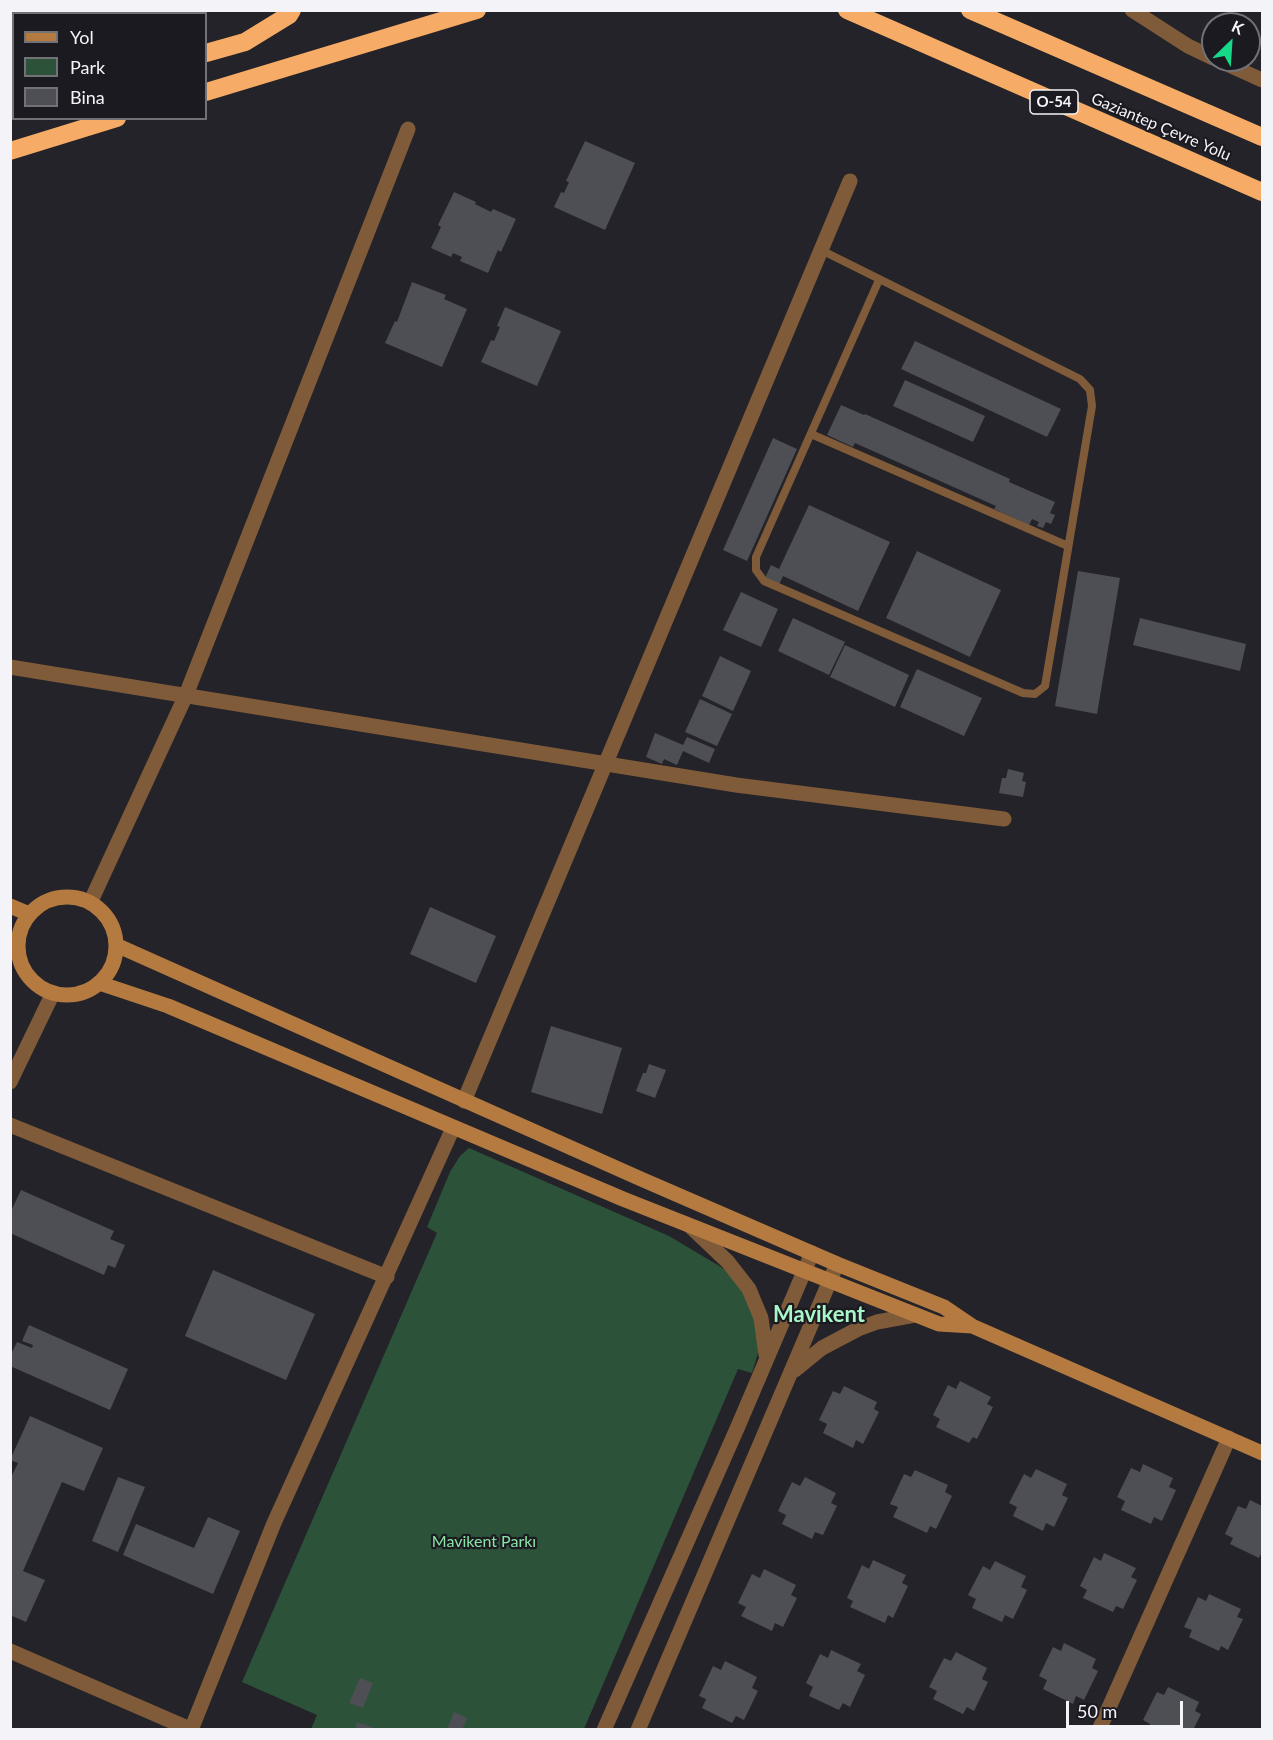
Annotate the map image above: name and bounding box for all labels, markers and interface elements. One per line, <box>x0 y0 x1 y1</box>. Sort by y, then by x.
legend <box>12 12 207 120</box>
north arrow <box>1201 12 1261 72</box>
text: K <box>1229 16 1247 38</box>
text: Yol <box>70 26 94 48</box>
text: Park <box>70 56 105 78</box>
text: Bina <box>70 86 105 108</box>
street label: Gaziantep Çevre Yolu <box>1088 89 1234 165</box>
road number: O-54 <box>1030 90 1078 114</box>
district label: Mavikent <box>773 1302 865 1328</box>
park label: Mavikent Parkı <box>432 1532 536 1552</box>
scale bar <box>1069 1689 1186 1727</box>
text: 50 m <box>1077 1700 1117 1722</box>

